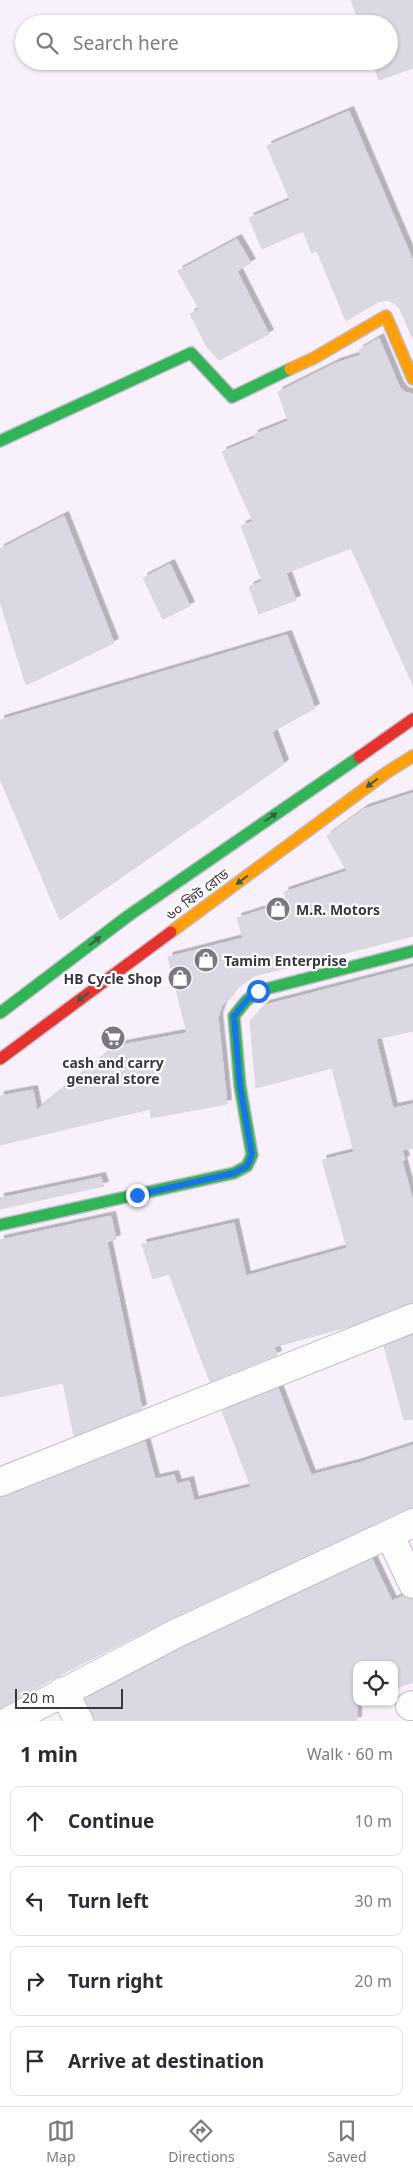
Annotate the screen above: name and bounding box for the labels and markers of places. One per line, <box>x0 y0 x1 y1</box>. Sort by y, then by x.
shop icon: M.R. Motors <box>265 896 291 922</box>
place label: M.R. Motors <box>296 900 380 919</box>
shop icon: Tamim Enterprise <box>193 947 219 973</box>
place label: Tamim Enterprise <box>224 951 347 970</box>
shop icon: HB Cycle Shop <box>167 965 193 991</box>
place label: HB Cycle Shop <box>64 969 162 988</box>
supermarket icon: cash and carry general store <box>100 1025 126 1051</box>
place label: cash and carry general store <box>62 1053 164 1088</box>

